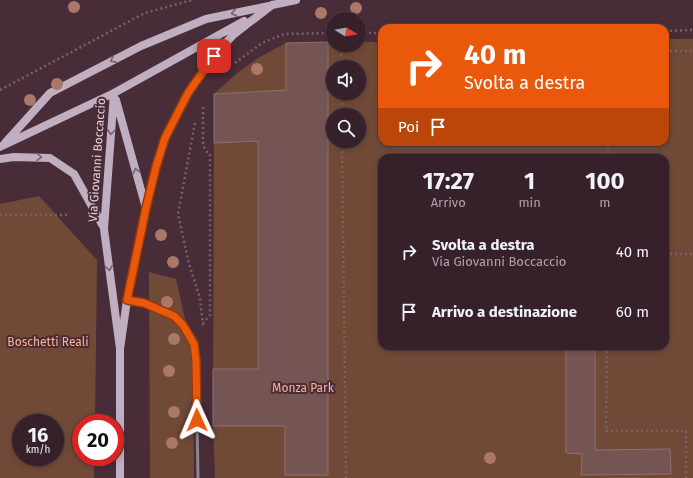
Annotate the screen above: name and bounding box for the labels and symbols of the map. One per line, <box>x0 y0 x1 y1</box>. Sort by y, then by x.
one-way arrow <box>231 9 237 17</box>
north arrow <box>326 12 366 52</box>
pin <box>197 39 231 73</box>
one-way arrow <box>110 55 117 63</box>
street label: Via Giovanni Boccaccio <box>86 98 108 222</box>
one-way arrow <box>107 129 116 135</box>
one-way arrow <box>36 153 42 162</box>
one-way arrow <box>132 168 141 175</box>
one-way arrow <box>104 265 113 271</box>
park label: Boschetti Reali <box>7 335 89 349</box>
park label: Monza Park <box>272 381 335 395</box>
position arrow <box>176 399 218 441</box>
speed limit sign: 20 <box>72 414 124 466</box>

